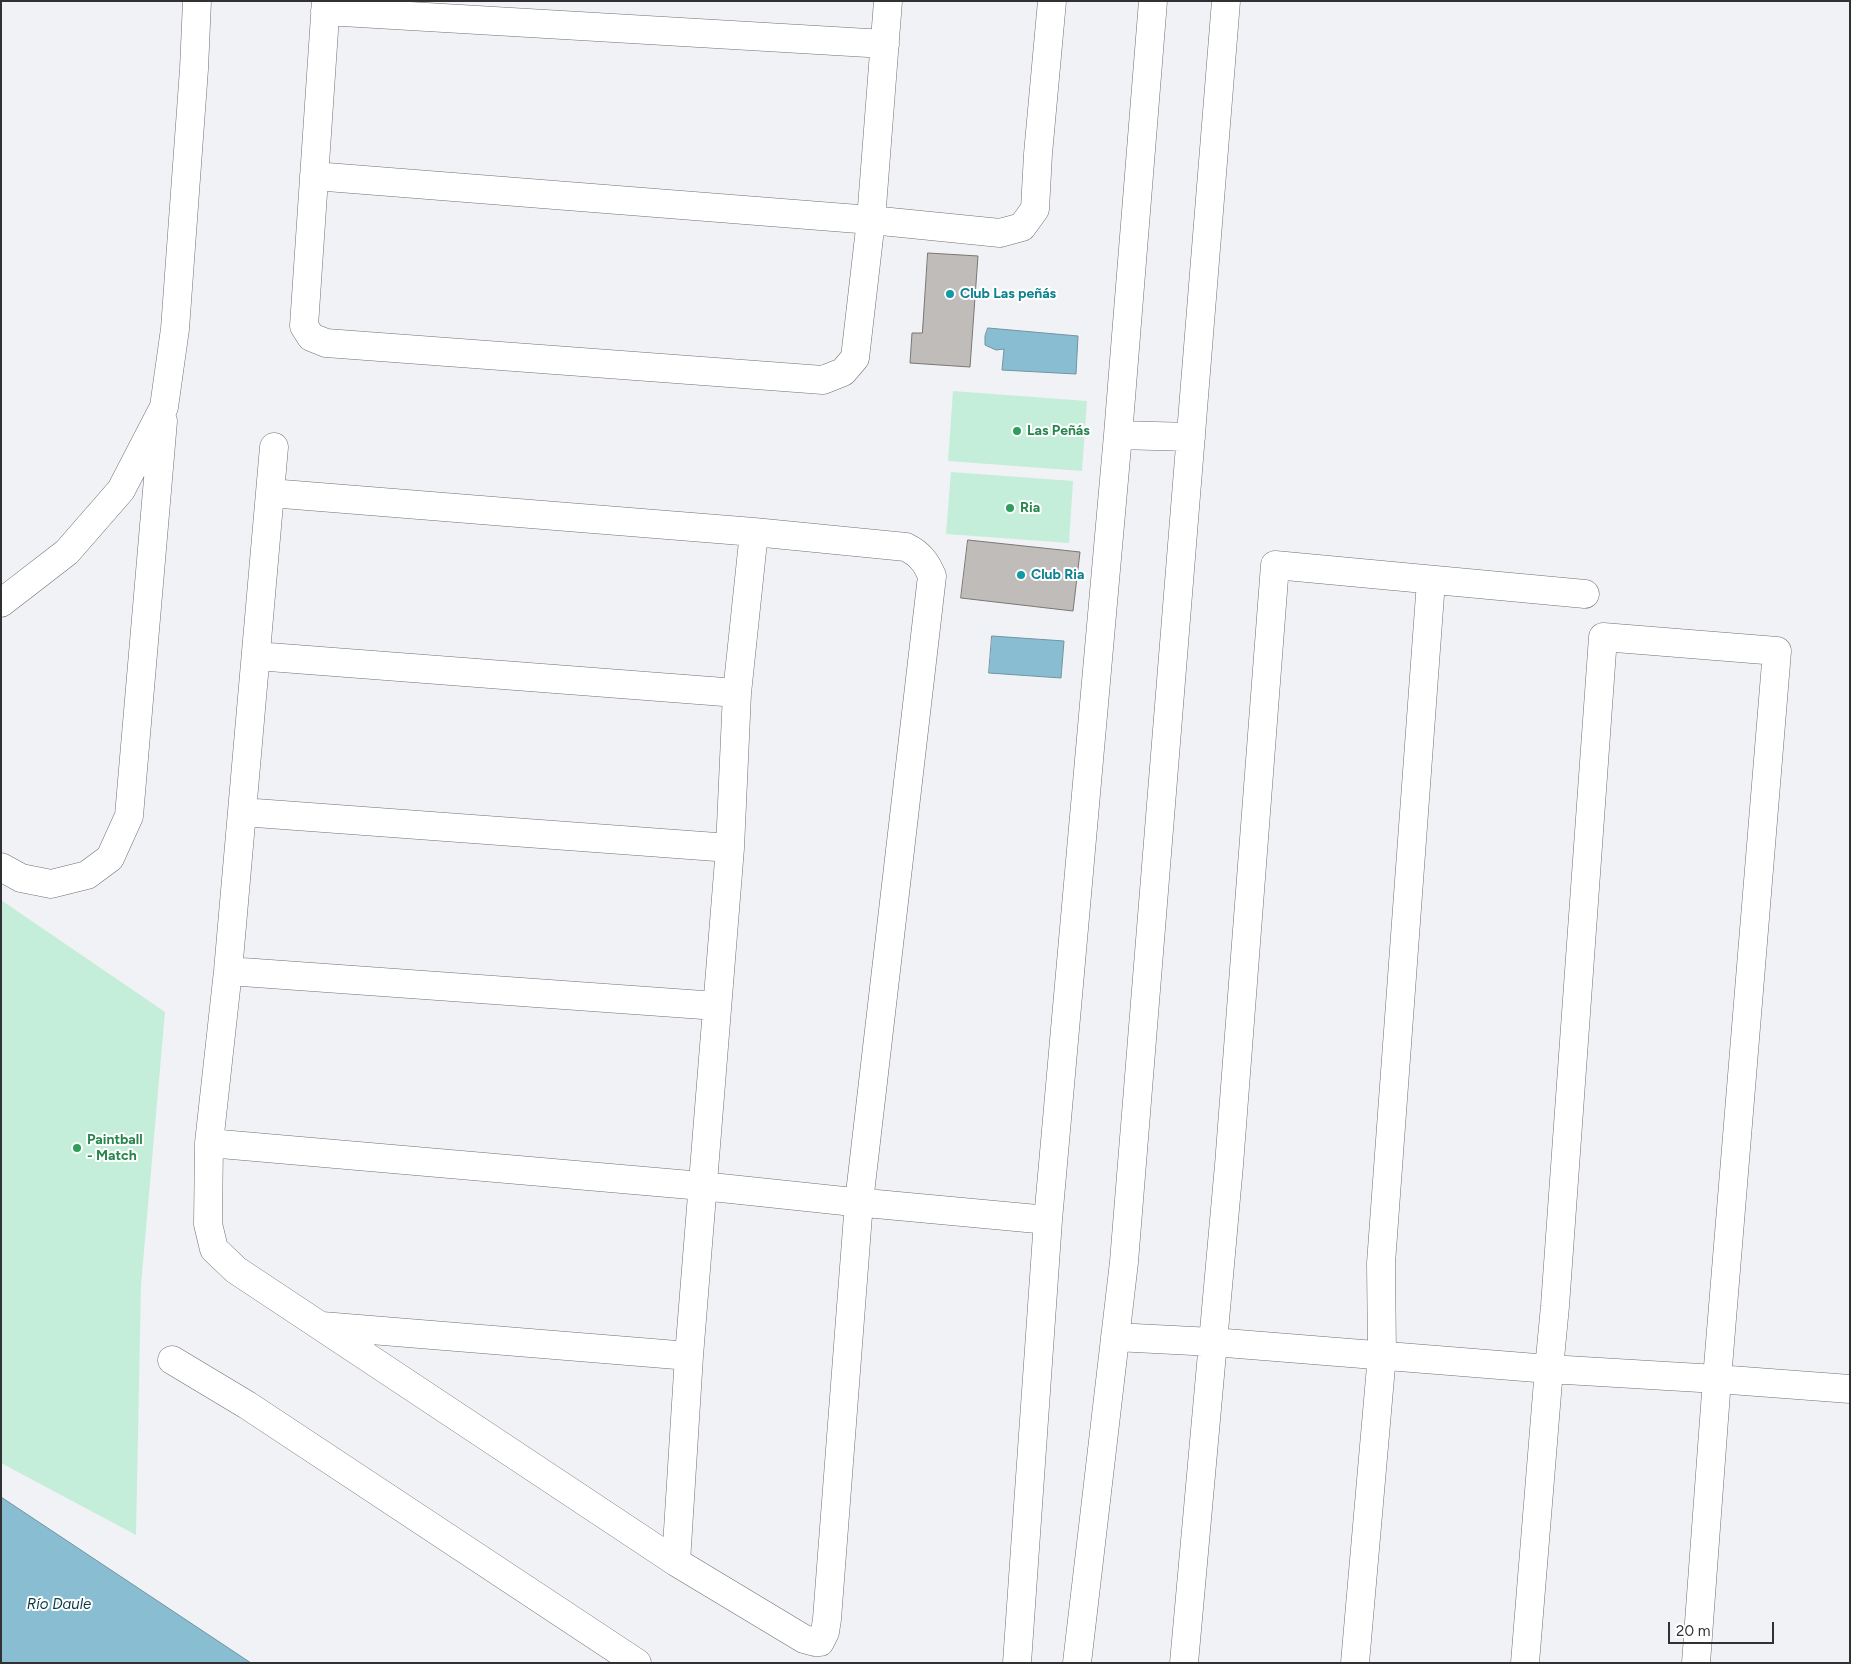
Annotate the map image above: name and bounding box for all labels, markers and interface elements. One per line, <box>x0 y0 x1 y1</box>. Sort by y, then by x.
place label: Club Las peñás <box>960 286 1056 302</box>
marker: Club Las peñás <box>944 288 956 300</box>
place label: Las Peñás <box>1027 423 1090 439</box>
marker: Las Peñás <box>1011 425 1023 437</box>
place label: Ria <box>1020 500 1040 516</box>
marker: Ria <box>1004 502 1016 514</box>
place label: Club Ria <box>1031 567 1084 583</box>
marker: Club Ria <box>1015 569 1027 581</box>
place label: Paintball - Match <box>87 1132 143 1164</box>
marker: Paintball - Match <box>71 1142 83 1154</box>
water label: Río Daule <box>27 1596 91 1614</box>
scale bar <box>1671 1612 1777 1644</box>
text: 20 m <box>1676 1622 1710 1640</box>

